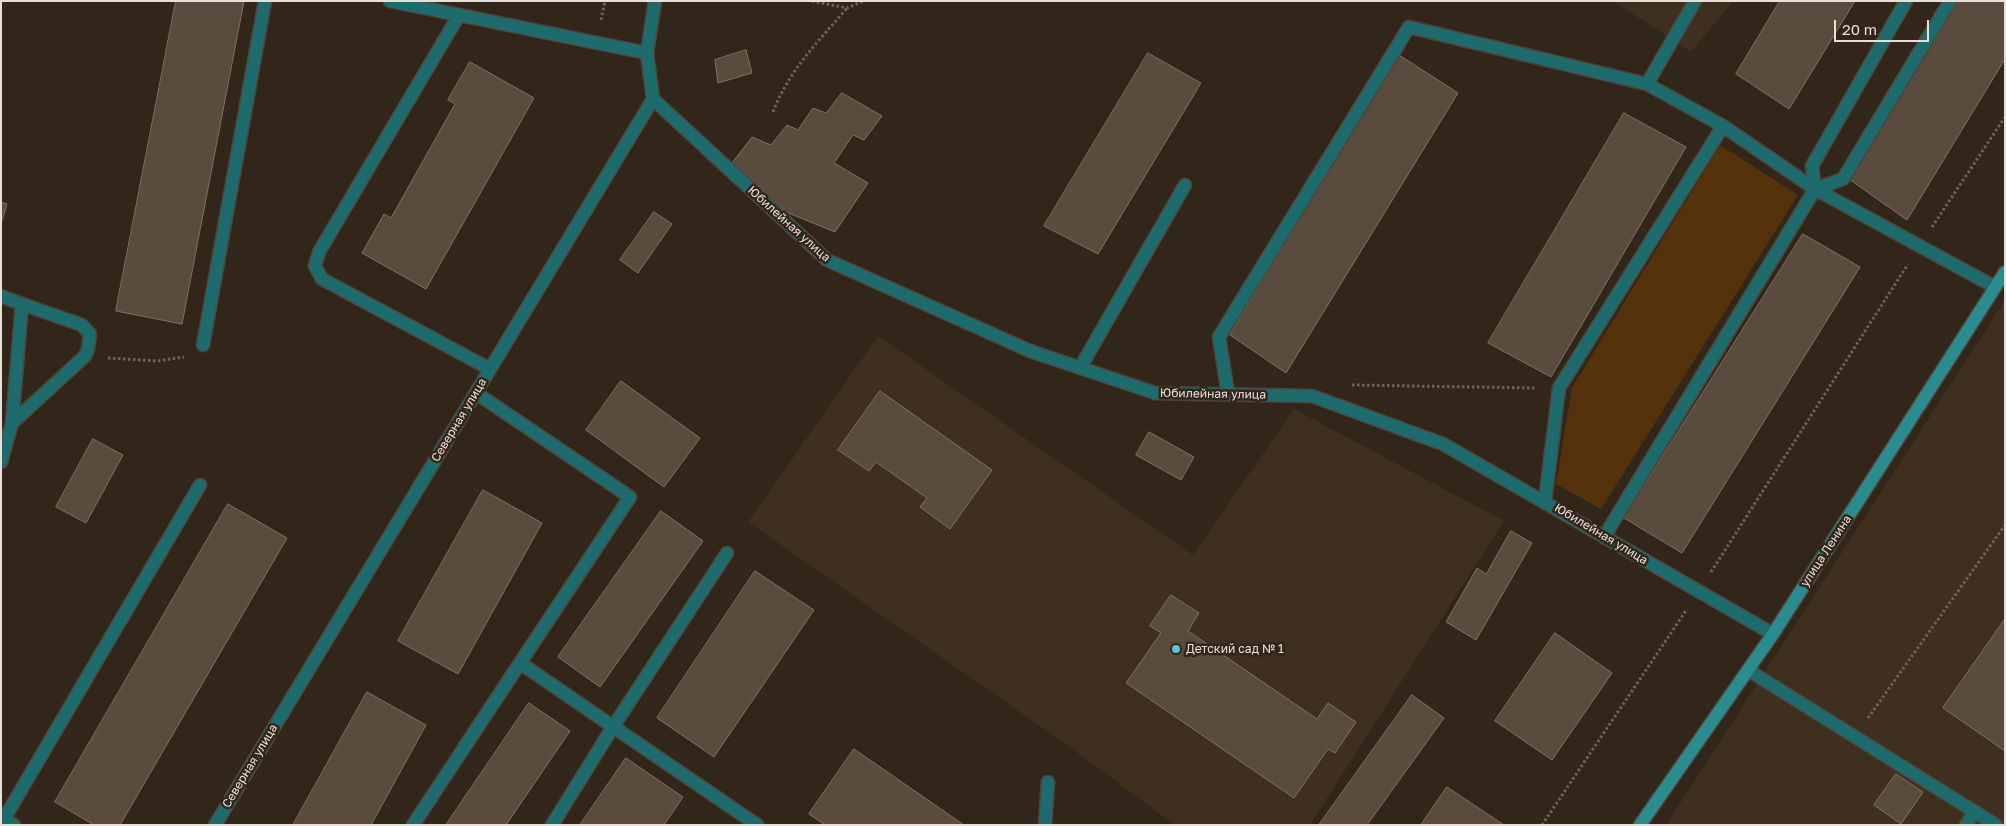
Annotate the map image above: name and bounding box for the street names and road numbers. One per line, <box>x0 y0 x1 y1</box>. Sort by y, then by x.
street label: Юбилейная улица <box>745 183 833 265</box>
street label: Северная улица <box>428 375 490 465</box>
street label: Юбилейная улица <box>1160 386 1266 402</box>
street label: Юбилейная улица <box>1552 500 1650 568</box>
street label: улица Ленина <box>1798 513 1854 589</box>
street label: Северная улица <box>219 721 281 811</box>

